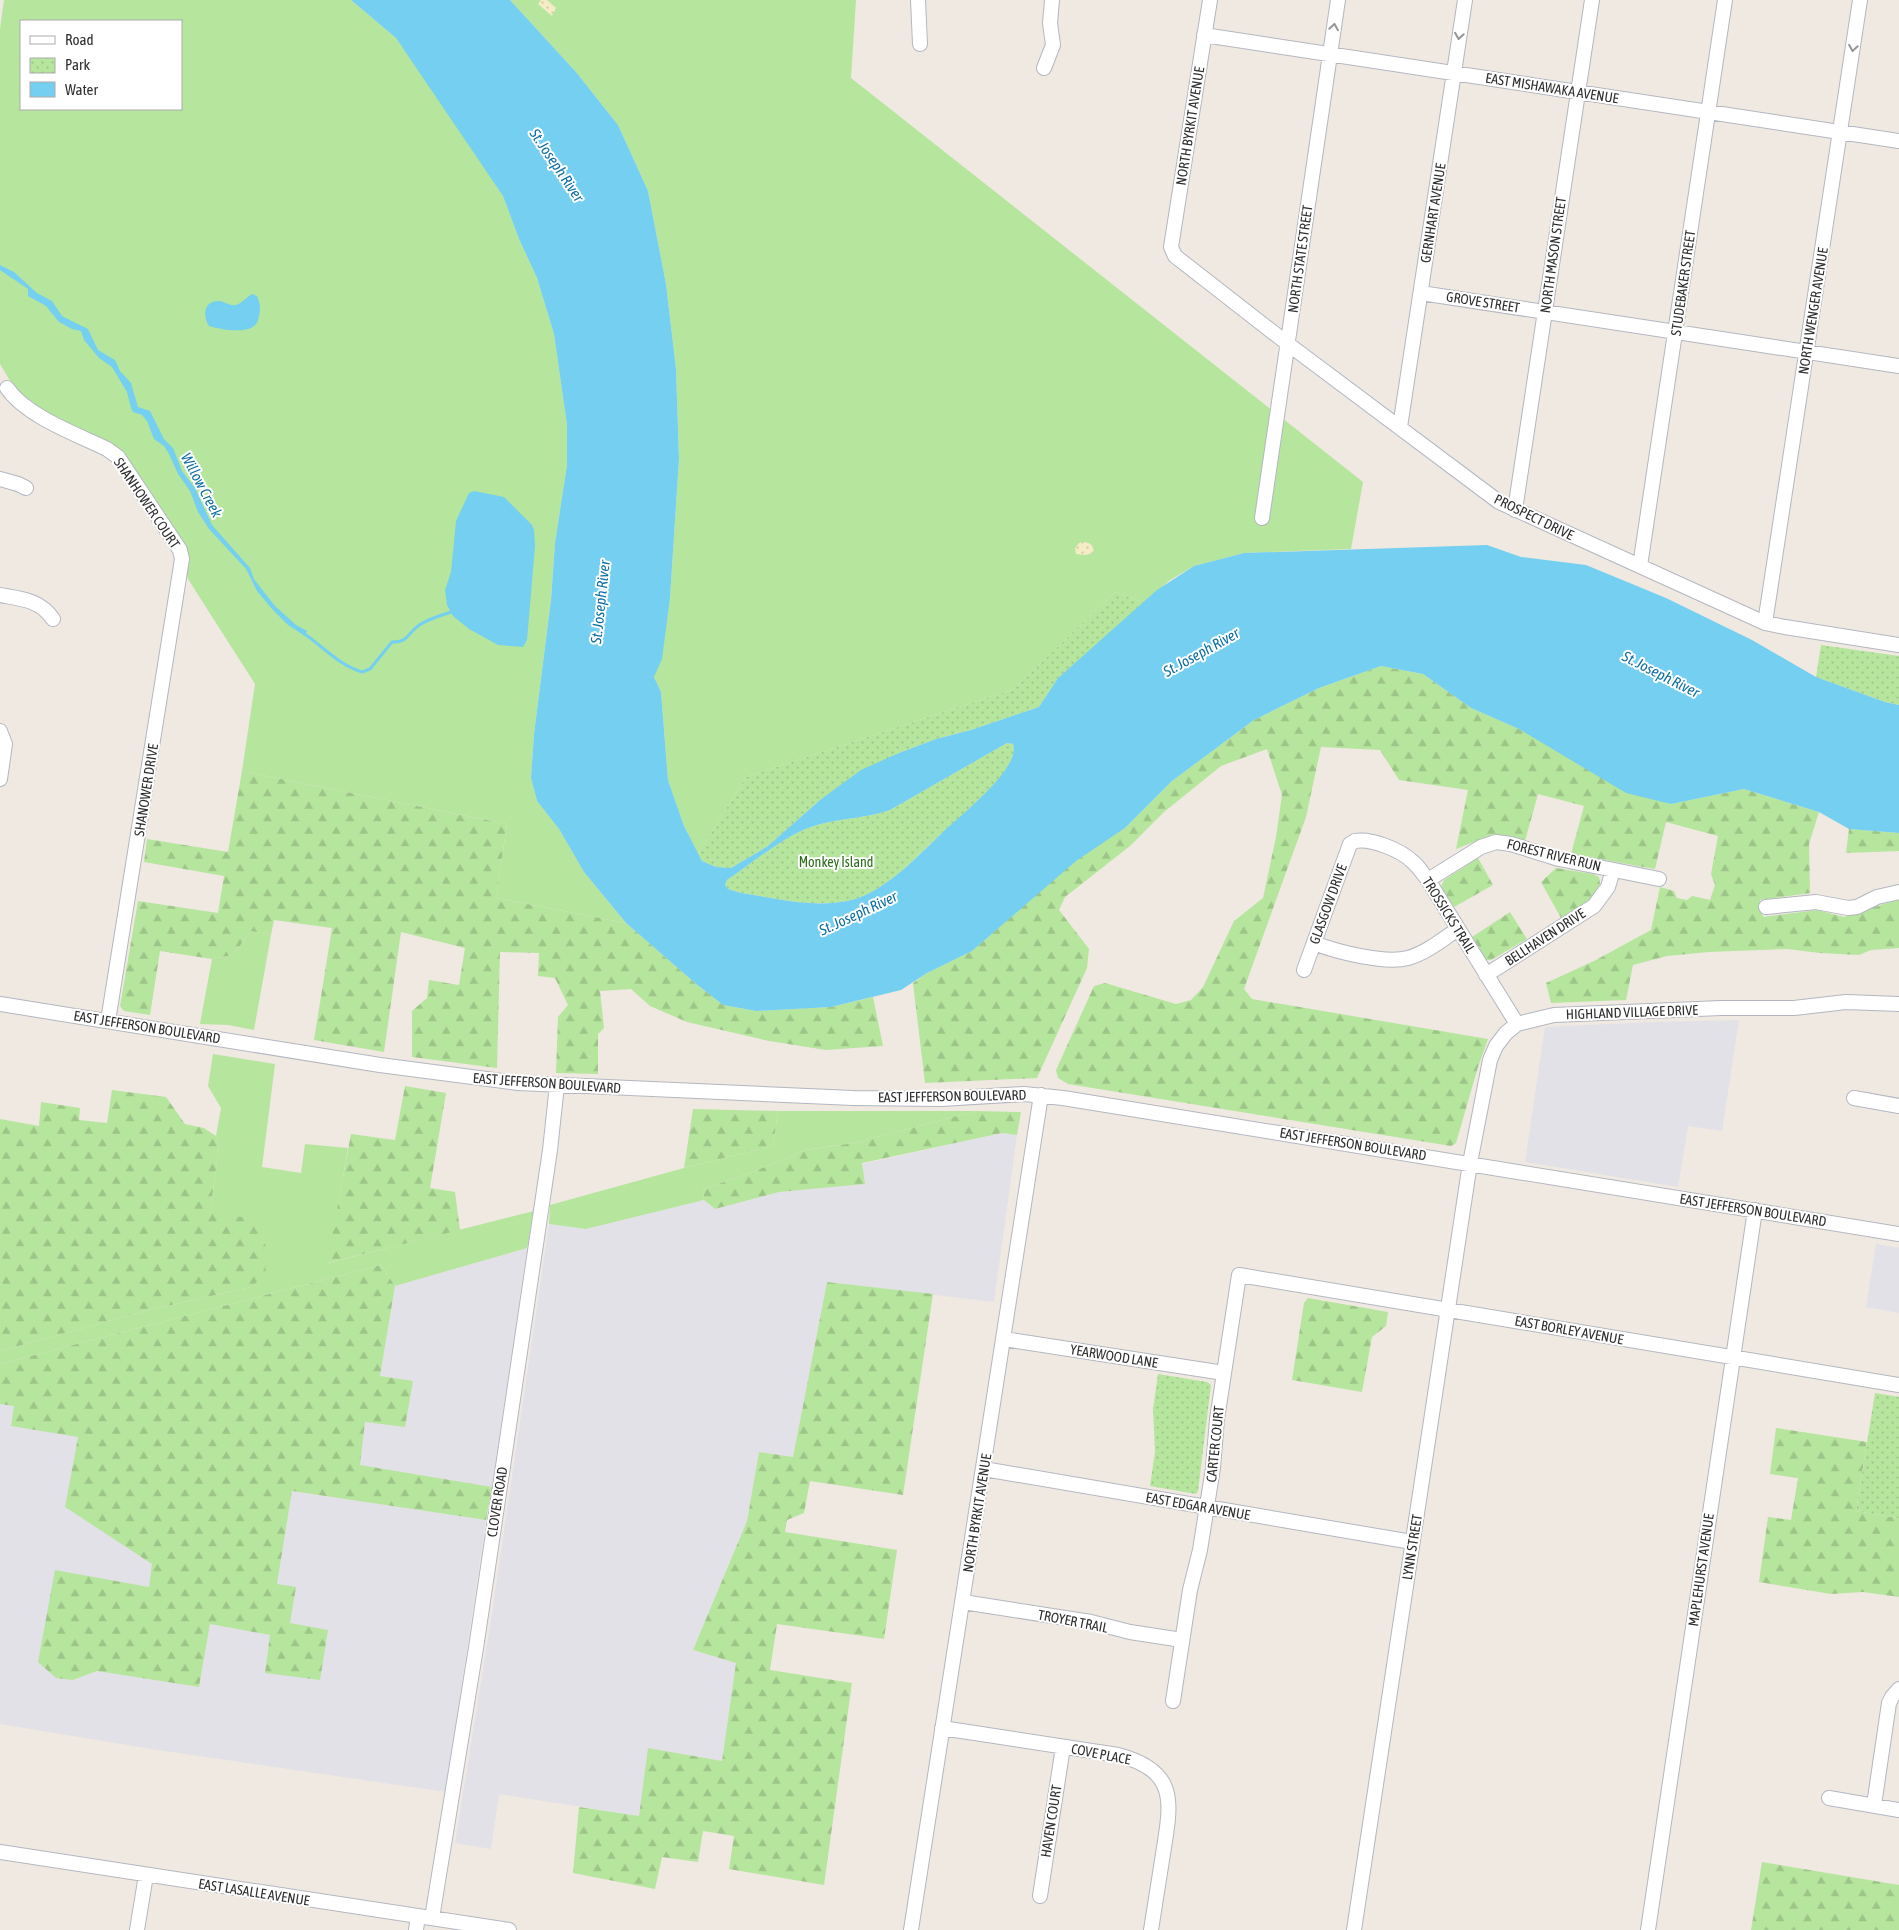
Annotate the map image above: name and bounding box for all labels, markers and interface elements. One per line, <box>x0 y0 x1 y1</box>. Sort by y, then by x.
legend <box>20 20 182 110</box>
one-way arrow <box>1328 23 1338 31</box>
text: Road <box>65 31 94 48</box>
one-way arrow <box>1454 33 1465 41</box>
one-way arrow <box>1848 44 1858 53</box>
text: Park <box>65 56 90 73</box>
street label: NORTH BYRKIT AVENUE <box>1173 66 1207 186</box>
street label: EAST MISHAWAKA AVENUE <box>1484 70 1620 106</box>
text: Water <box>65 81 98 98</box>
water label: St. Joseph River <box>526 125 588 205</box>
street label: GERNHART AVENUE <box>1417 162 1449 264</box>
street label: NORTH MASON STREET <box>1537 196 1569 314</box>
street label: NORTH STATE STREET <box>1285 204 1315 314</box>
street label: STUDEBAKER STREET <box>1668 229 1698 337</box>
street label: NORTH WENGER AVENUE <box>1795 246 1831 376</box>
street label: GROVE STREET <box>1445 288 1521 316</box>
water label: Willow Creek <box>178 450 226 521</box>
street label: SHANHOWER COURT <box>111 455 183 551</box>
street label: PROSPECT DRIVE <box>1492 491 1576 543</box>
water label: St. Joseph River <box>587 559 613 646</box>
water label: St. Joseph River <box>1159 624 1242 680</box>
water label: St. Joseph River <box>1619 647 1703 701</box>
street label: SHANOWER DRIVE <box>131 743 161 837</box>
street label: FOREST RIVER RUN <box>1505 836 1603 874</box>
park label: Monkey Island <box>799 854 873 870</box>
street label: GLASGOW DRIVE <box>1306 862 1350 946</box>
street label: TROSSICKS TRAIL <box>1419 874 1479 956</box>
water label: St. Joseph River <box>815 887 900 939</box>
street label: BELLHAVEN DRIVE <box>1502 905 1588 969</box>
street label: HIGHLAND VILLAGE DRIVE <box>1566 1002 1698 1022</box>
street label: EAST JEFFERSON BOULEVARD <box>72 1007 222 1047</box>
street label: EAST JEFFERSON BOULEVARD <box>472 1070 622 1096</box>
street label: EAST JEFFERSON BOULEVARD <box>878 1087 1026 1105</box>
street label: EAST JEFFERSON BOULEVARD <box>1278 1124 1428 1164</box>
street label: EAST JEFFERSON BOULEVARD <box>1678 1190 1828 1230</box>
street label: EAST BORLEY AVENUE <box>1513 1313 1625 1347</box>
street label: YEARWOOD LANE <box>1069 1341 1159 1371</box>
street label: CARTER COURT <box>1203 1405 1227 1483</box>
street label: NORTH BYRKIT AVENUE <box>960 1453 994 1573</box>
street label: CLOVER ROAD <box>484 1466 510 1538</box>
street label: EAST EDGAR AVENUE <box>1145 1489 1251 1523</box>
street label: LYNN STREET <box>1399 1513 1425 1581</box>
street label: MAPLEHURST AVENUE <box>1685 1513 1717 1627</box>
street label: TROYER TRAIL <box>1037 1606 1110 1636</box>
street label: COVE PLACE <box>1070 1740 1132 1768</box>
street label: HAVEN COURT <box>1037 1784 1065 1858</box>
street label: EAST LASALLE AVENUE <box>197 1875 311 1909</box>

